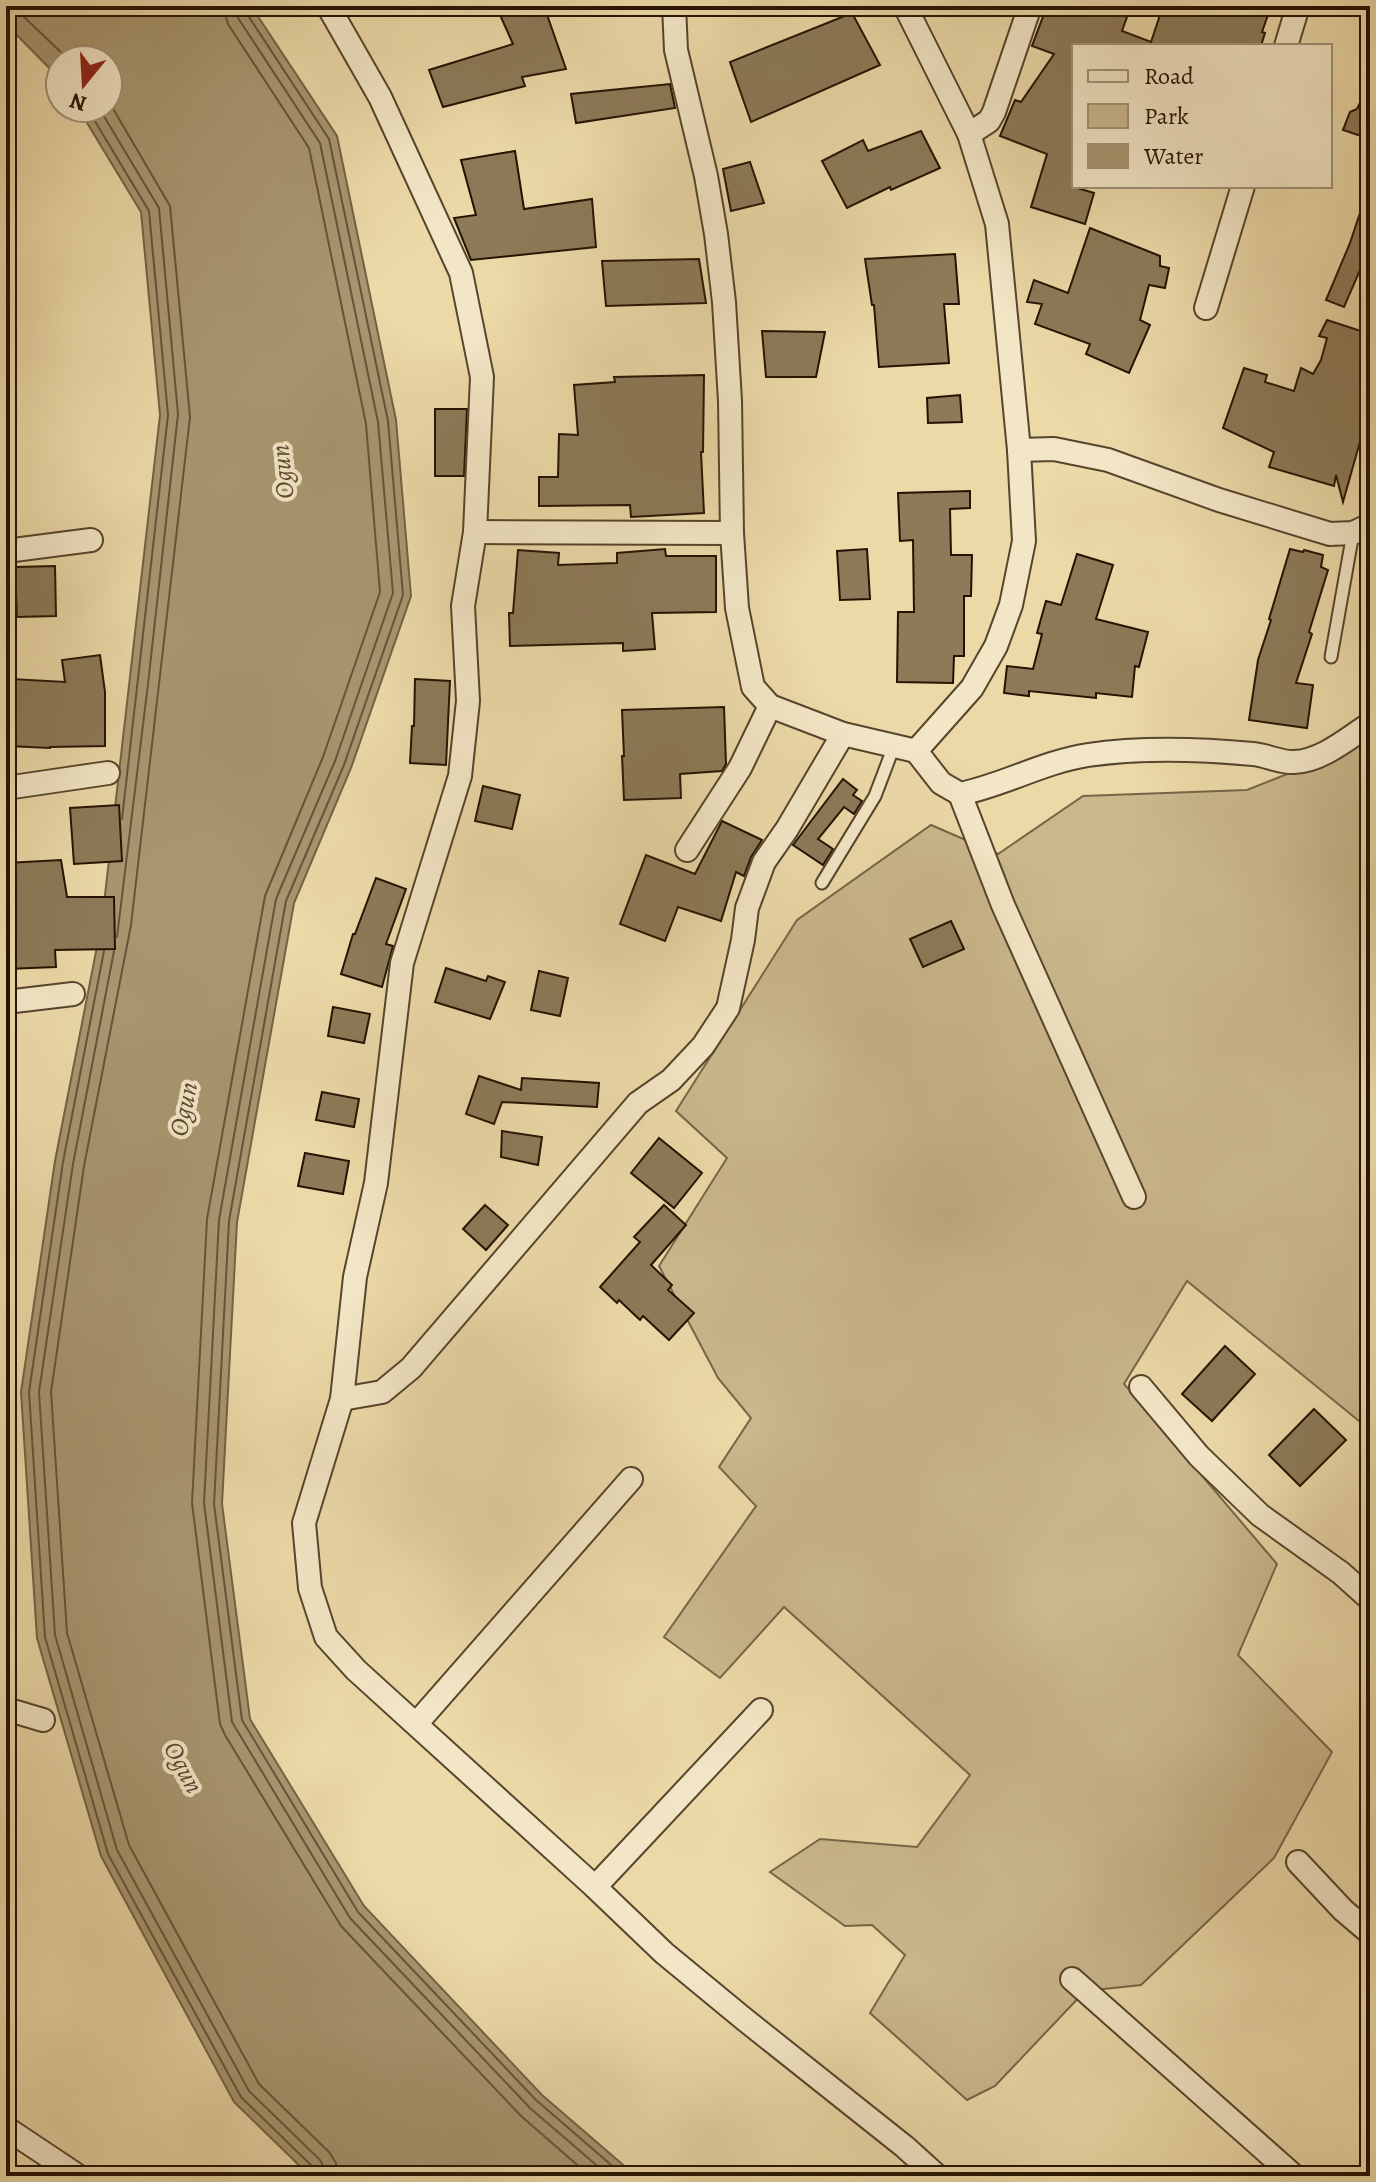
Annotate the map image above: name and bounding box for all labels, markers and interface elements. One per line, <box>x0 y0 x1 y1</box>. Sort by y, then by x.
north arrow <box>44 44 124 124</box>
legend <box>1072 44 1332 188</box>
text: Road <box>1144 60 1194 92</box>
text: N <box>66 85 90 119</box>
text: Park <box>1144 100 1189 132</box>
text: Water <box>1143 140 1204 172</box>
water label: Ogun <box>262 443 303 501</box>
water label: Ogun <box>161 1079 206 1139</box>
water label: Ogun <box>155 1735 212 1799</box>

